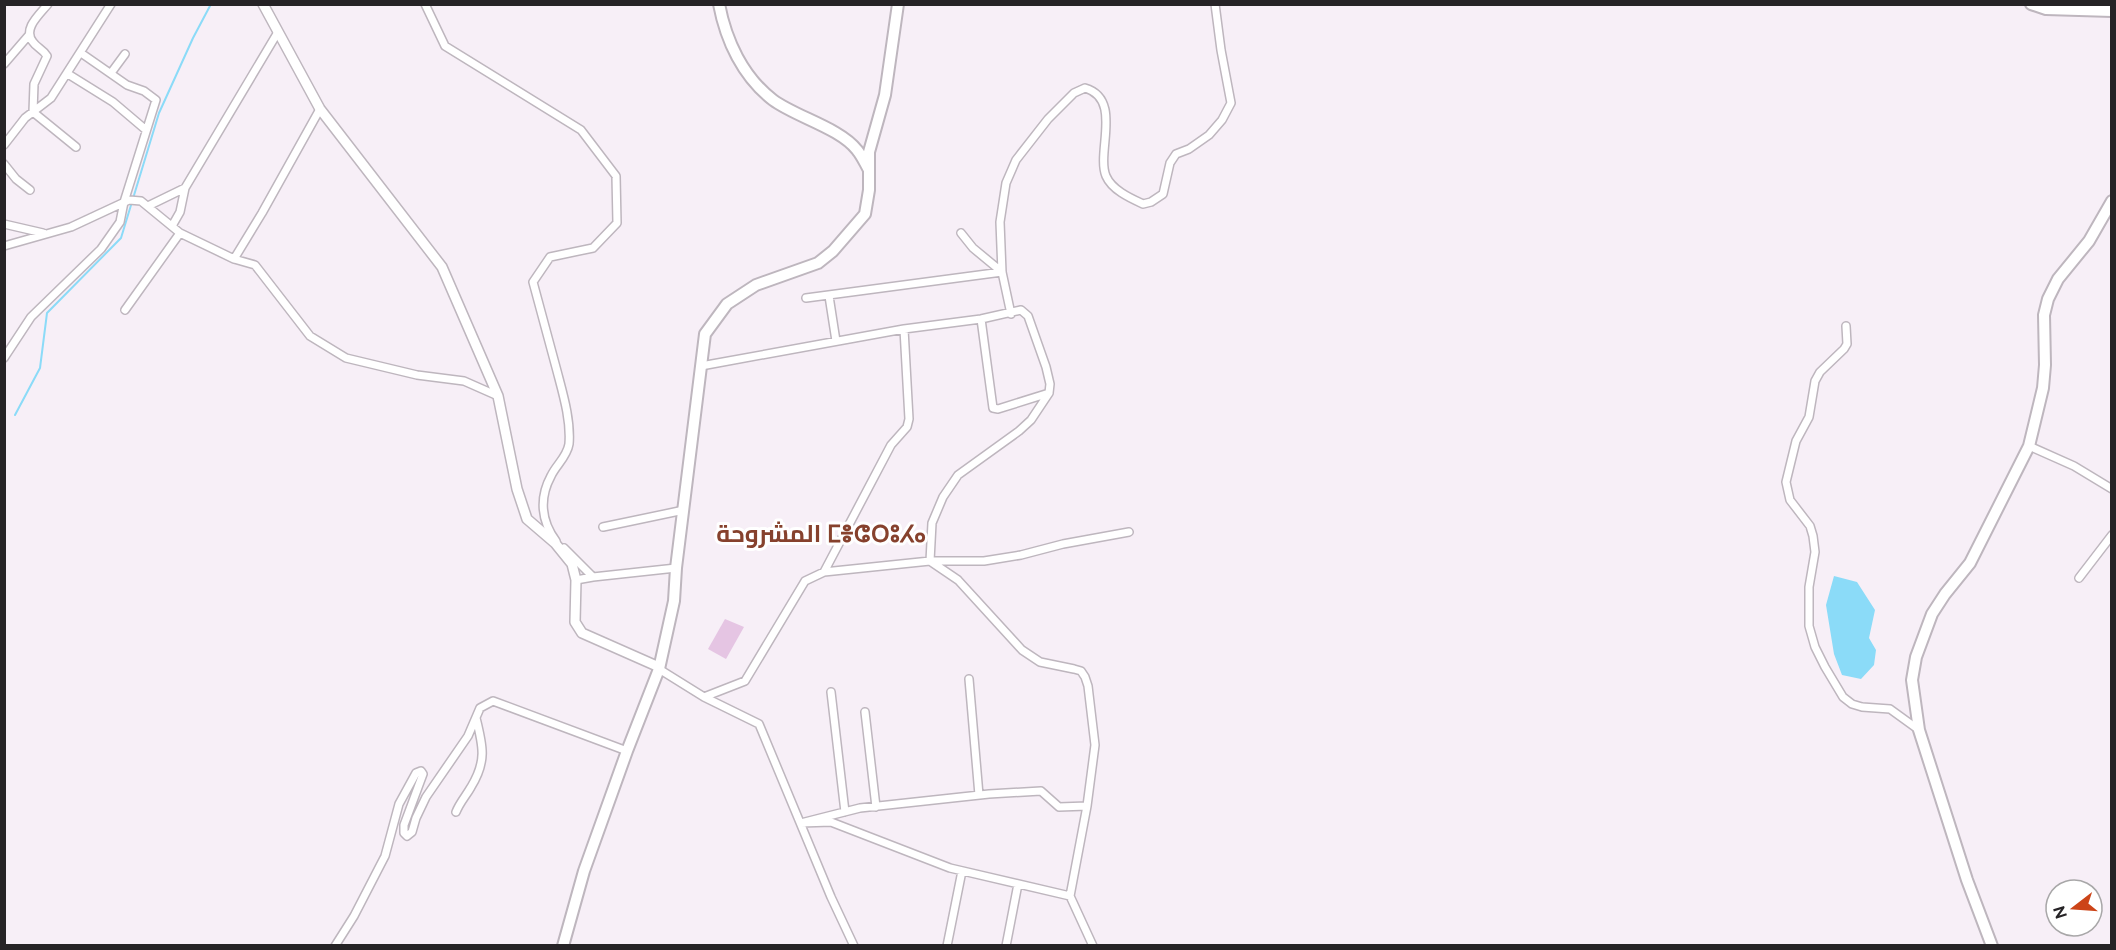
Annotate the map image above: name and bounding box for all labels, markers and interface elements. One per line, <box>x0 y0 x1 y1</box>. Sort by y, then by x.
district label: المشروحة ⵎⴻⵛⵔⵓⵃⴰ <box>716 519 926 548</box>
north arrow <box>2044 878 2104 938</box>
text: N <box>2049 904 2071 921</box>

